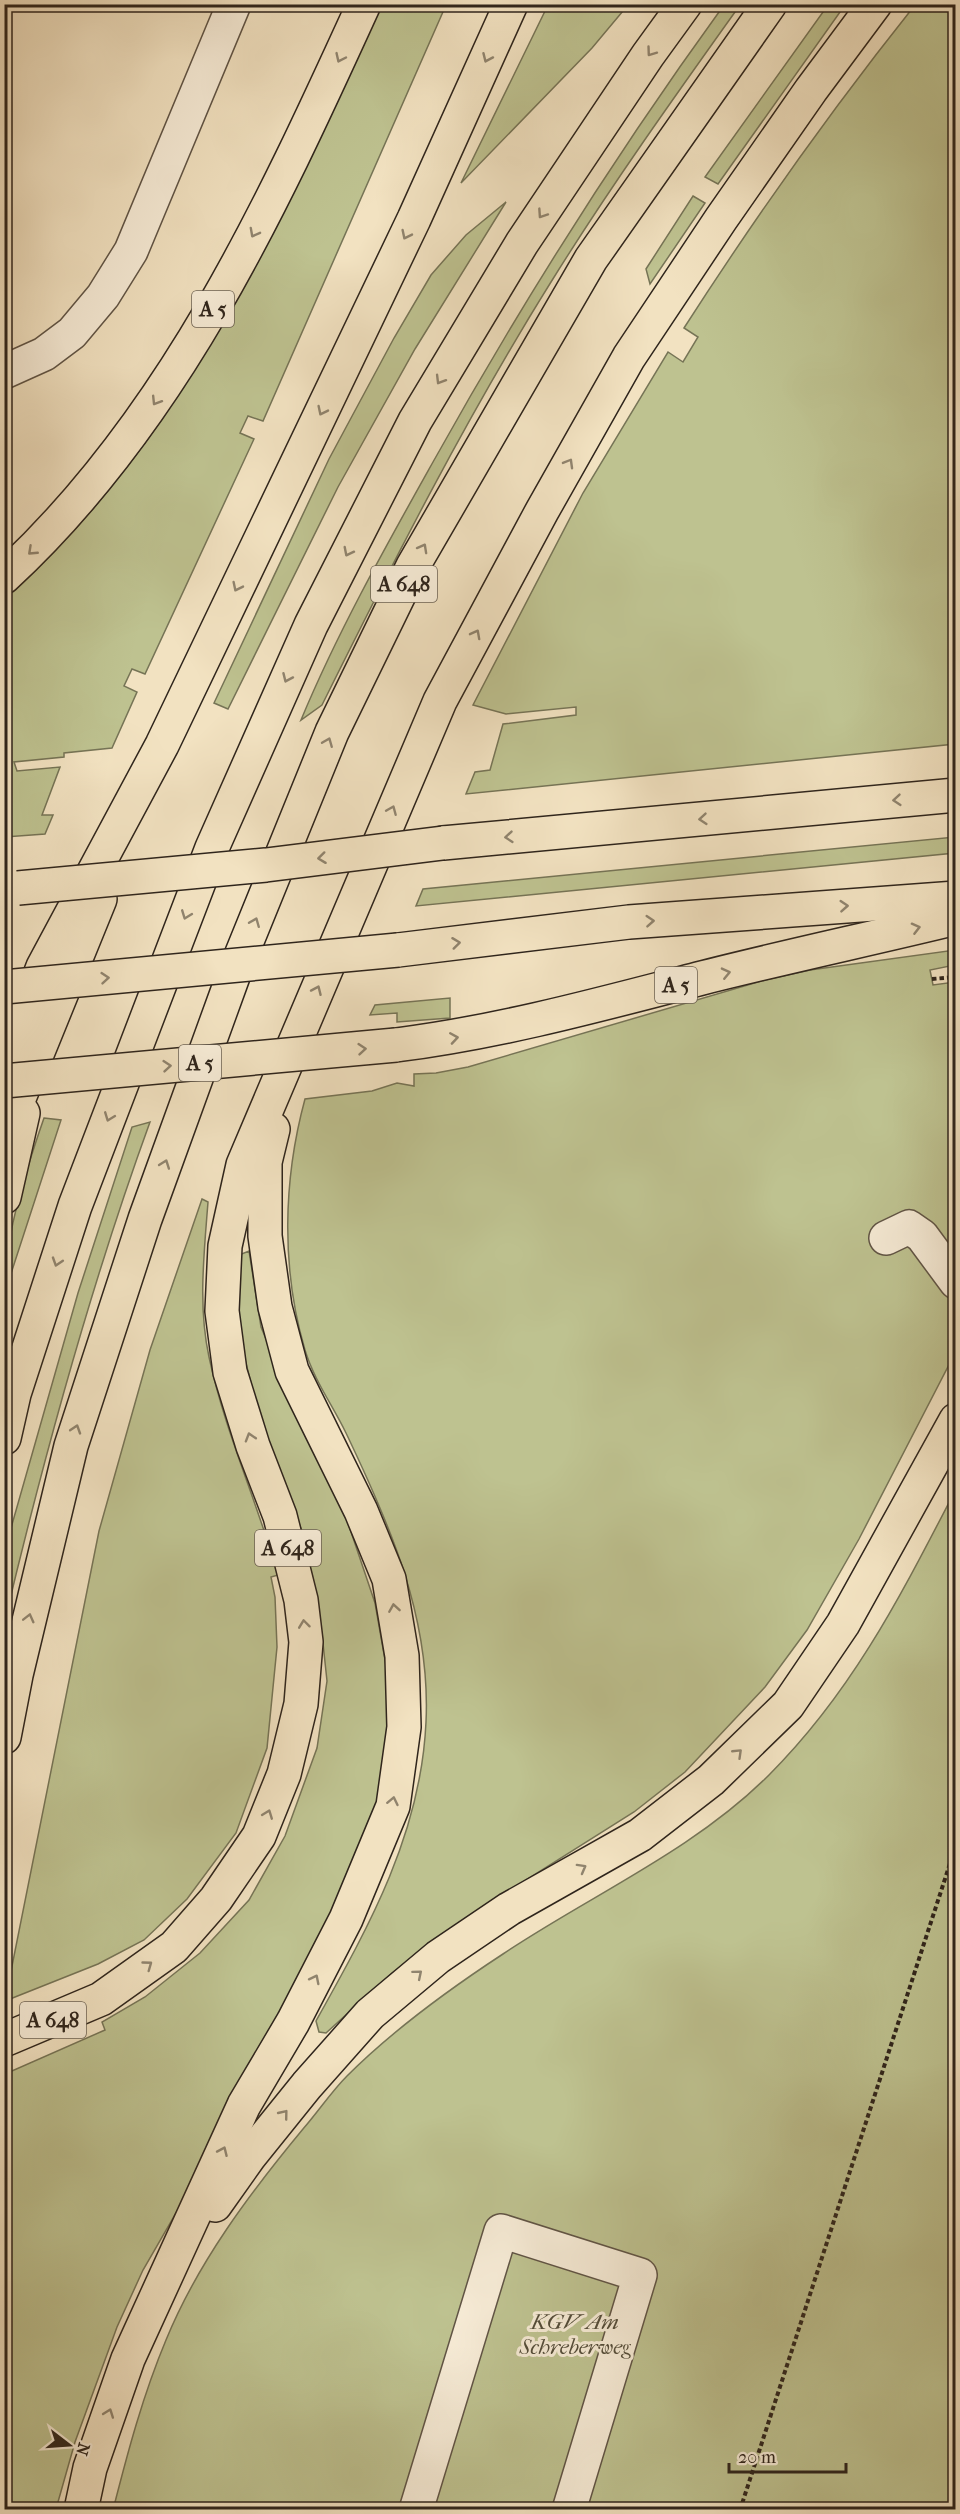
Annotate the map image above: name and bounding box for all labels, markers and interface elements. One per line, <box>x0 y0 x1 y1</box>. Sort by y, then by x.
one-way arrow <box>647 45 658 56</box>
one-way arrow <box>335 51 347 62</box>
one-way arrow <box>482 51 494 62</box>
one-way arrow <box>538 207 549 218</box>
one-way arrow <box>250 226 261 237</box>
one-way arrow <box>402 229 414 240</box>
road number: A 5 <box>192 291 234 327</box>
one-way arrow <box>436 374 448 384</box>
one-way arrow <box>152 394 163 405</box>
one-way arrow <box>317 405 329 416</box>
one-way arrow <box>562 458 573 469</box>
one-way arrow <box>28 544 39 555</box>
one-way arrow <box>416 544 427 554</box>
one-way arrow <box>344 545 356 556</box>
road number: A 648 <box>371 566 437 602</box>
one-way arrow <box>233 580 245 591</box>
one-way arrow <box>469 630 480 640</box>
one-way arrow <box>283 672 295 683</box>
one-way arrow <box>321 737 333 748</box>
one-way arrow <box>893 793 902 806</box>
one-way arrow <box>385 805 397 816</box>
one-way arrow <box>699 812 708 825</box>
one-way arrow <box>504 830 514 843</box>
one-way arrow <box>318 851 327 864</box>
one-way arrow <box>840 900 849 913</box>
one-way arrow <box>181 910 194 920</box>
one-way arrow <box>645 914 654 927</box>
one-way arrow <box>248 917 260 928</box>
one-way arrow <box>910 923 920 936</box>
one-way arrow <box>451 937 461 949</box>
road number: A 5 <box>655 967 697 1003</box>
one-way arrow <box>720 967 730 980</box>
one-way arrow <box>100 972 109 985</box>
one-way arrow <box>309 985 321 996</box>
one-way arrow <box>450 1032 459 1044</box>
one-way arrow <box>357 1043 366 1056</box>
road number: A 5 <box>179 1045 221 1081</box>
one-way arrow <box>163 1060 172 1073</box>
one-way arrow <box>104 1111 116 1122</box>
one-way arrow <box>158 1159 171 1170</box>
one-way arrow <box>51 1256 64 1267</box>
one-way arrow <box>69 1424 82 1435</box>
one-way arrow <box>245 1433 257 1443</box>
road number: A 648 <box>255 1530 321 1566</box>
one-way arrow <box>388 1603 400 1612</box>
one-way arrow <box>22 1613 35 1623</box>
one-way arrow <box>298 1620 311 1629</box>
one-way arrow <box>732 1749 742 1760</box>
one-way arrow <box>386 1796 399 1806</box>
one-way arrow <box>261 1809 273 1820</box>
one-way arrow <box>576 1864 586 1875</box>
one-way arrow <box>142 1961 153 1972</box>
one-way arrow <box>411 1970 422 1981</box>
one-way arrow <box>308 1975 319 1986</box>
road number: A 648 <box>20 2002 86 2038</box>
one-way arrow <box>276 2110 287 2121</box>
one-way arrow <box>216 2147 228 2158</box>
park label: KGV Am Schreberweg <box>518 2309 631 2360</box>
one-way arrow <box>102 2408 114 2419</box>
north arrow <box>39 2415 99 2475</box>
scale bar <box>729 2436 846 2474</box>
text: N <box>72 2441 94 2459</box>
text: 20 m <box>738 2447 776 2468</box>

